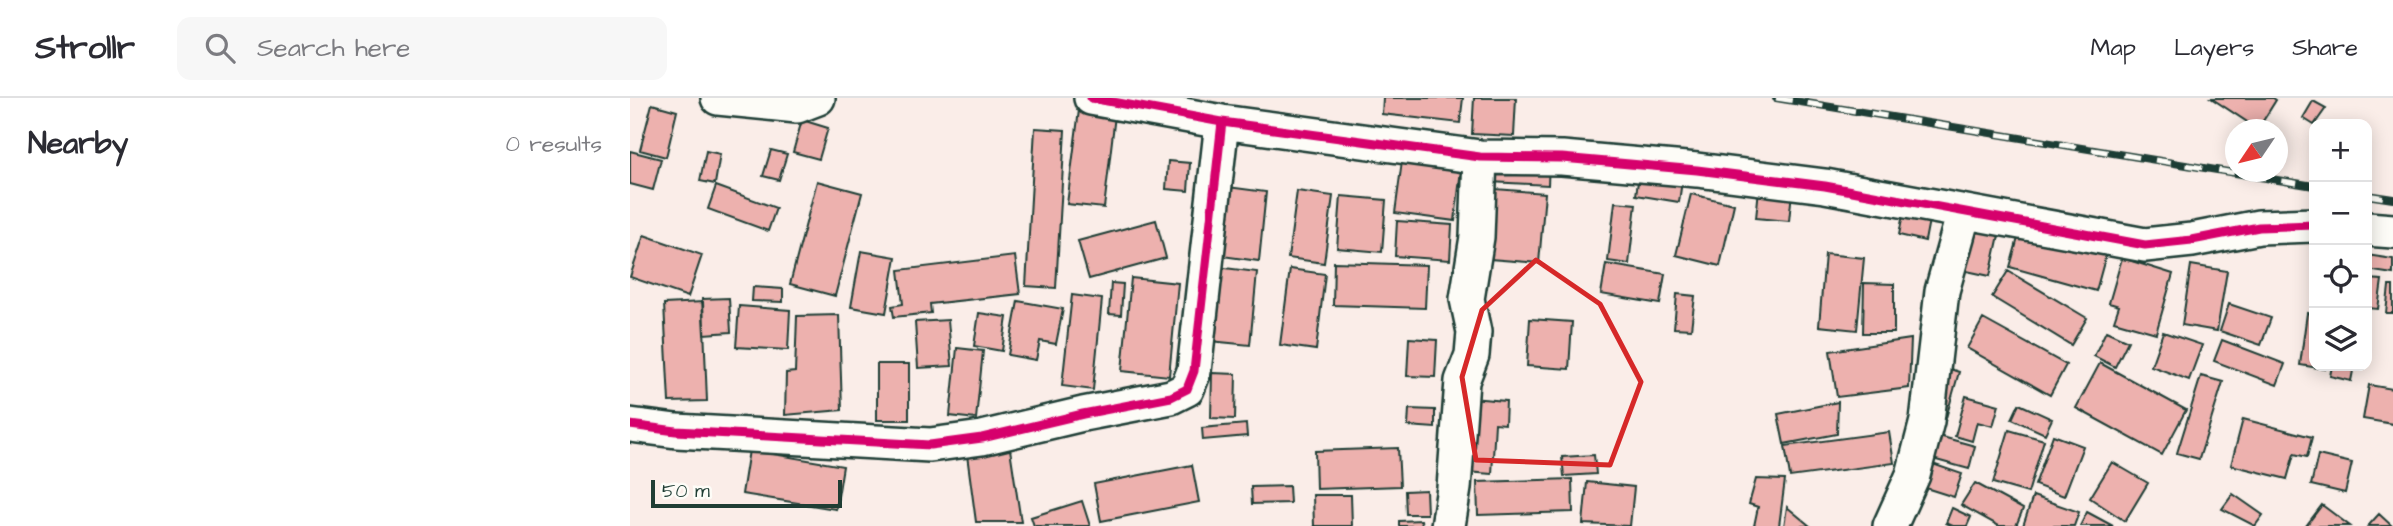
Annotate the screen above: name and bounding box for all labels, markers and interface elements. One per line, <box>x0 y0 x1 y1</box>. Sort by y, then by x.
search box <box>177 17 667 80</box>
text: Strollr <box>35 25 135 71</box>
icon: search <box>201 29 239 67</box>
text: Search here <box>257 30 410 66</box>
text: Map <box>2091 31 2136 65</box>
text: Layers <box>2174 31 2254 65</box>
text: Share <box>2292 31 2358 65</box>
north arrow <box>2225 119 2288 182</box>
map controls <box>2309 119 2372 371</box>
button: + <box>2309 119 2372 182</box>
text: Nearby <box>28 123 128 165</box>
text: 0 results <box>505 128 602 160</box>
button: − <box>2309 182 2372 245</box>
button: locate <box>2309 245 2372 308</box>
button: layers <box>2309 308 2372 371</box>
scale bar <box>651 477 842 509</box>
text: 50 m <box>662 478 710 505</box>

